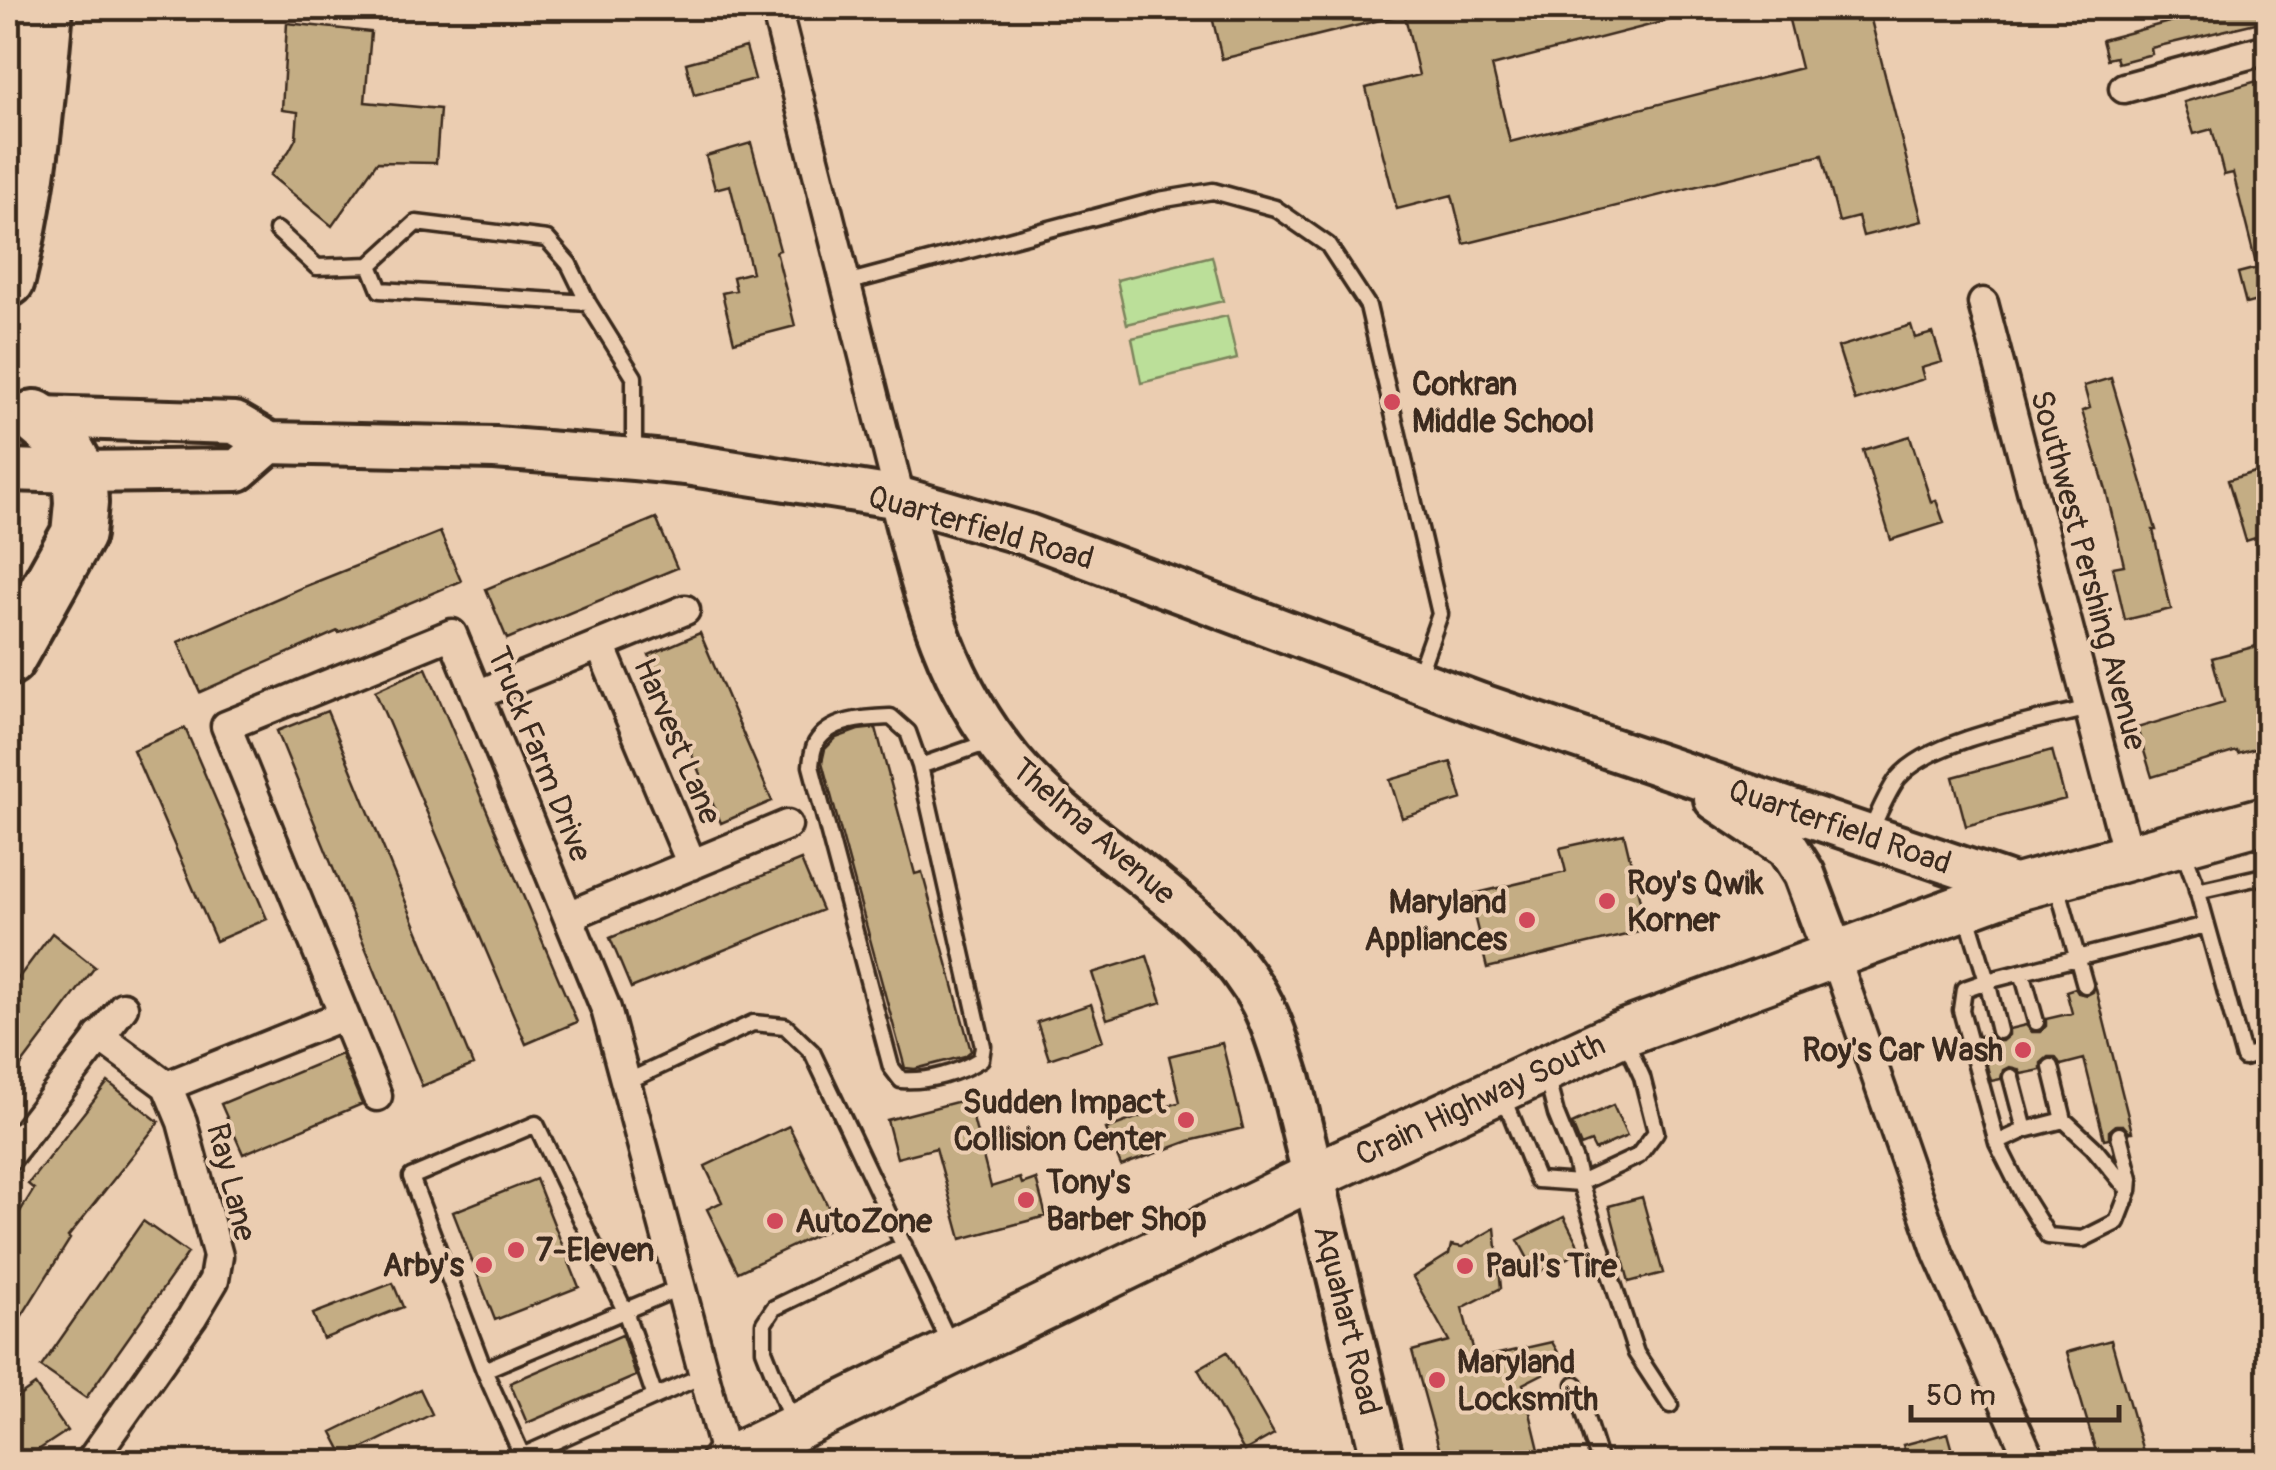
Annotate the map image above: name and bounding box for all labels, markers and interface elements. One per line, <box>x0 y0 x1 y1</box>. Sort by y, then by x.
place label: Corkran Middle School <box>1412 365 1594 442</box>
street label: Southwest Pershing Avenue <box>2021 386 2155 755</box>
marker: Corkran Middle School <box>1381 391 1403 413</box>
street label: Quarterfield Road <box>863 477 1098 579</box>
street label: Truck Farm Drive <box>478 641 600 868</box>
street label: Harvest Lane <box>624 652 730 831</box>
street label: Thelma Avenue <box>1003 749 1184 914</box>
street label: Quarterfield Road <box>1723 770 1956 884</box>
place label: Roy's Qwik Korner <box>1627 864 1764 941</box>
place label: Maryland Appliances <box>1364 883 1508 960</box>
marker: Roy's Qwik Korner <box>1596 890 1618 912</box>
marker: Maryland Appliances <box>1516 909 1538 931</box>
street label: Crain Highway South <box>1349 1025 1612 1175</box>
place label: Roy's Car Wash <box>1802 1031 2003 1071</box>
marker: Roy's Car Wash <box>2012 1039 2034 1061</box>
place label: Sudden Impact Collision Center <box>953 1083 1167 1160</box>
marker: Sudden Impact Collision Center <box>1175 1109 1197 1131</box>
street label: Ray Lane <box>197 1119 265 1245</box>
place label: Tony's Barber Shop <box>1045 1163 1207 1240</box>
marker: Tony's Barber Shop <box>1015 1189 1037 1211</box>
place label: AutoZone <box>795 1202 933 1242</box>
marker: AutoZone <box>764 1210 786 1232</box>
street label: Aquahart Road <box>1304 1221 1390 1419</box>
place label: 7-Eleven <box>536 1231 654 1271</box>
marker: 7-Eleven <box>505 1239 527 1261</box>
place label: Arby's <box>382 1246 465 1286</box>
place label: Paul's Tire <box>1485 1247 1618 1287</box>
marker: Arby's <box>473 1254 495 1276</box>
marker: Paul's Tire <box>1454 1255 1476 1277</box>
place label: Maryland Locksmith <box>1457 1343 1598 1420</box>
scale bar <box>1911 1360 2118 1422</box>
marker: Maryland Locksmith <box>1426 1369 1448 1391</box>
text: 50 m <box>1926 1377 1996 1414</box>

